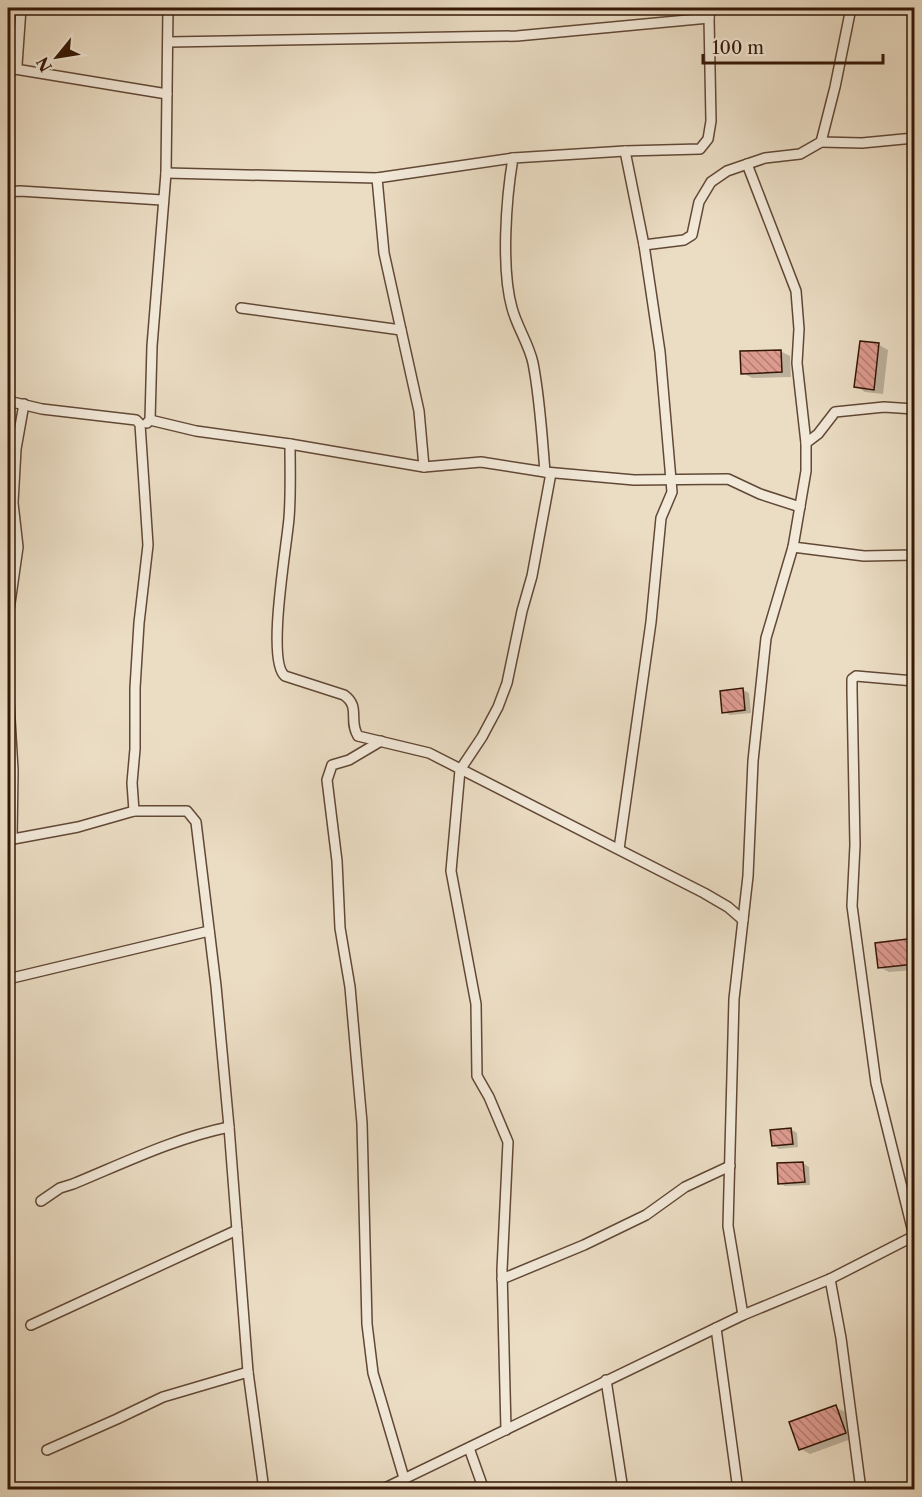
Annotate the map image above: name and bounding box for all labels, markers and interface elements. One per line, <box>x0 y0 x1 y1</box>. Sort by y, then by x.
north arrow <box>27 27 87 87</box>
scale bar <box>703 27 883 65</box>
text: 100 m <box>712 37 764 59</box>
text: N <box>32 53 56 76</box>

